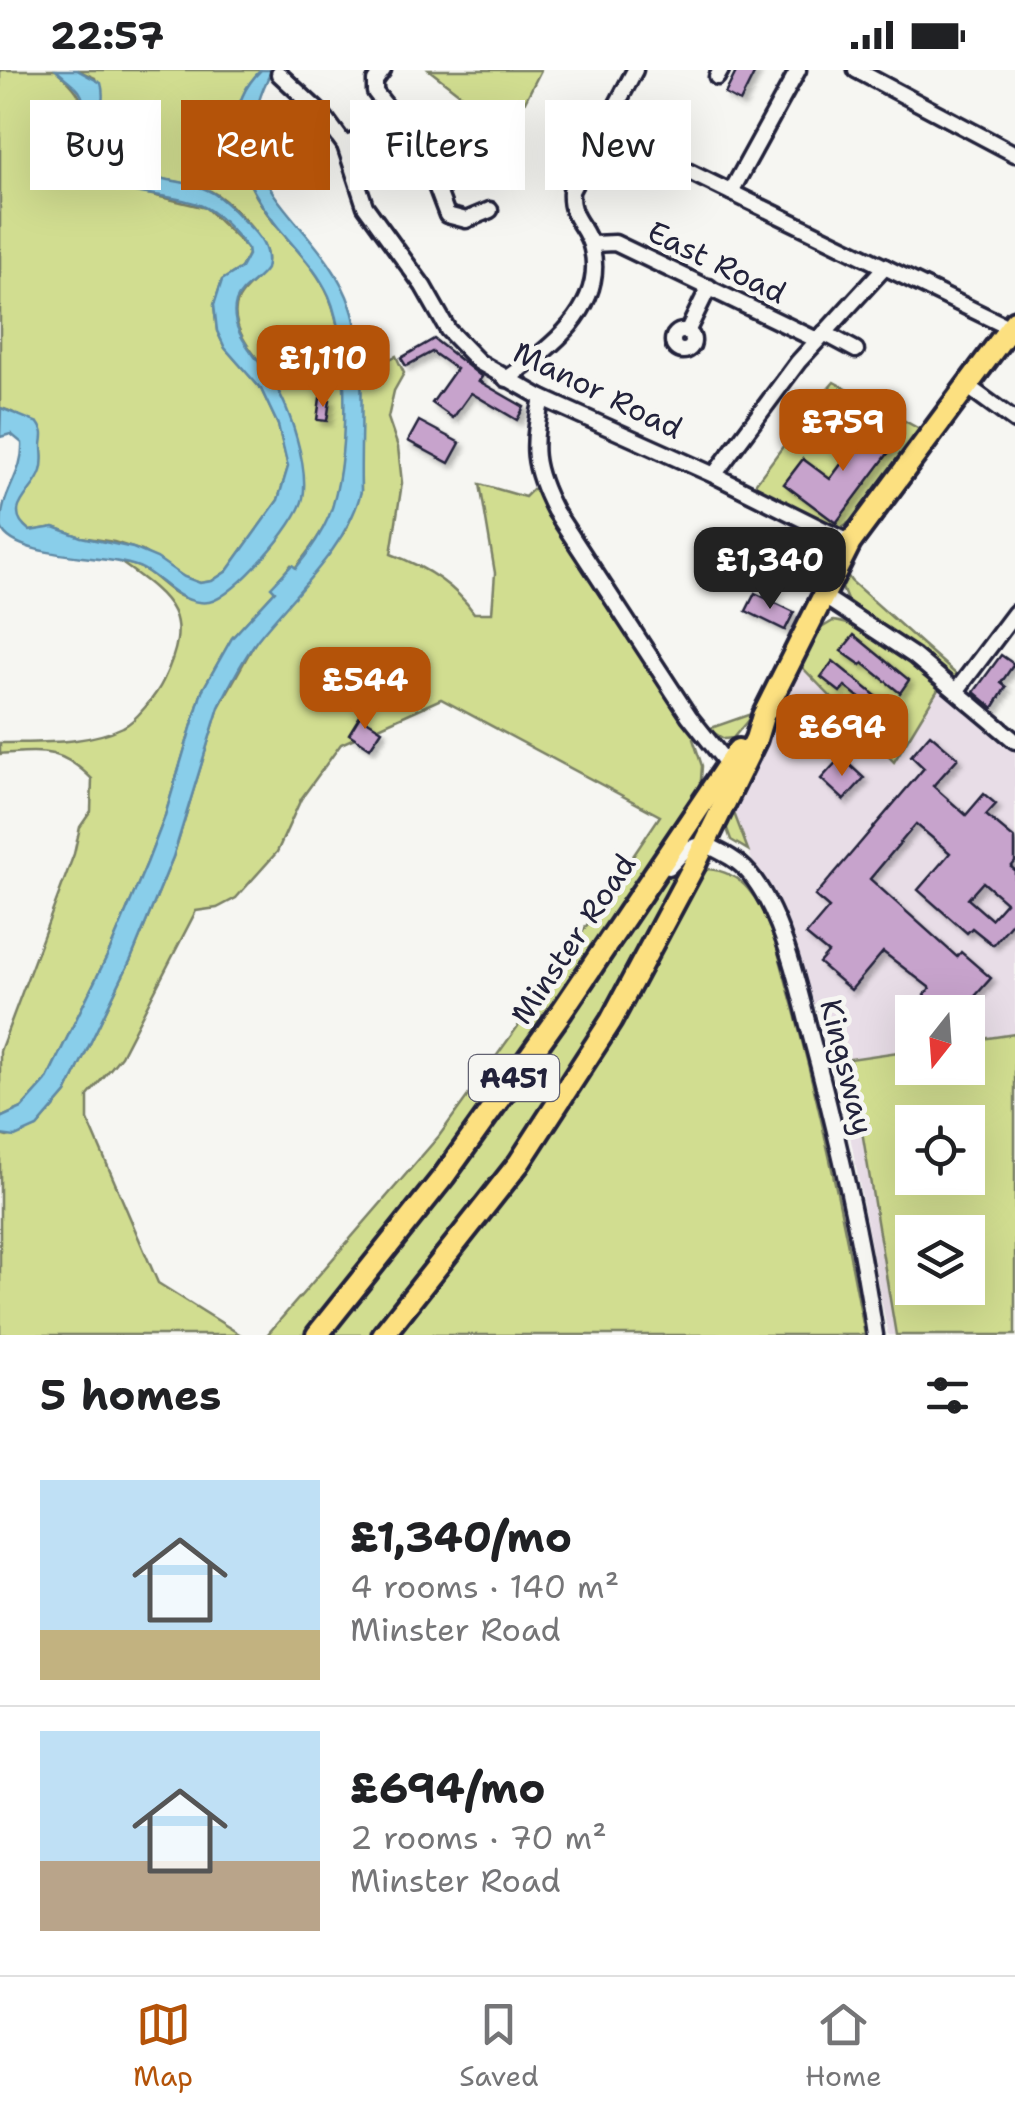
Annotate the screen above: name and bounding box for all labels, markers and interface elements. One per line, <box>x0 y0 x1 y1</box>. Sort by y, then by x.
text: 22:57 <box>50 10 164 61</box>
chip: Buy <box>30 100 161 190</box>
chip: Rent <box>181 100 330 190</box>
chip: Filters <box>350 100 525 190</box>
chip: New <box>545 100 691 190</box>
street label: East Road <box>641 211 793 313</box>
pin: £1,110 <box>242 325 404 410</box>
street label: Manor Road <box>507 331 689 449</box>
text: £1,110 <box>279 336 367 379</box>
pin: £759 <box>784 389 902 474</box>
text: £759 <box>801 400 885 443</box>
pin: £1,340 <box>689 527 851 612</box>
text: £1,340 <box>716 538 824 581</box>
pin: £544 <box>306 647 424 732</box>
text: £544 <box>322 658 408 701</box>
pin: £694 <box>783 694 901 779</box>
text: £694 <box>798 705 886 748</box>
street label: Minster Road <box>501 846 645 1032</box>
street label: Kingsway <box>810 995 884 1139</box>
north arrow <box>895 995 985 1085</box>
map controls <box>895 995 985 1305</box>
road number: A451 <box>469 1055 559 1101</box>
button: locate <box>895 1105 985 1195</box>
button: layers <box>895 1215 985 1305</box>
text: 5 homes <box>40 1367 221 1423</box>
icon: filters <box>920 1368 975 1423</box>
text: £1,340/mo <box>350 1509 572 1565</box>
icon: home <box>120 1520 240 1640</box>
text: 4 rooms · 140 m² <box>350 1565 619 1608</box>
text: Minster Road <box>350 1608 561 1651</box>
text: £694/mo <box>350 1760 546 1816</box>
icon: home <box>120 1771 240 1891</box>
text: 2 rooms · 70 m² <box>350 1816 607 1859</box>
text: Minster Road <box>350 1859 561 1902</box>
tab: Map <box>133 1997 193 2095</box>
tab: Saved <box>459 1997 539 2095</box>
tab: Home <box>805 1997 882 2095</box>

